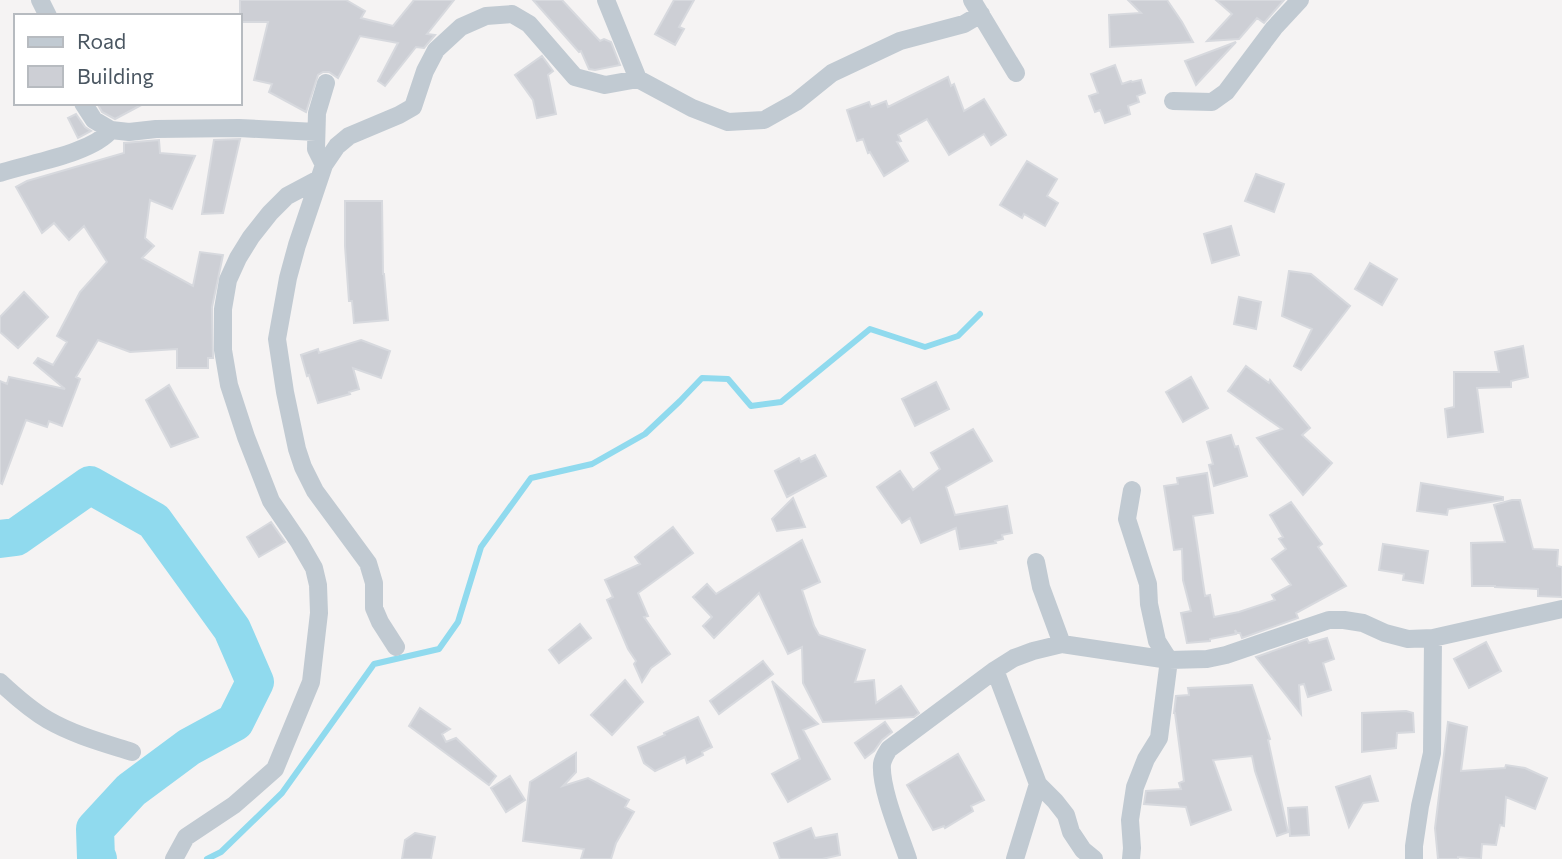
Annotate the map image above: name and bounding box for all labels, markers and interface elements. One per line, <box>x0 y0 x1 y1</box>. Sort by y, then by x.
legend <box>14 14 242 105</box>
text: Road <box>77 28 126 53</box>
text: Building <box>77 63 154 88</box>

